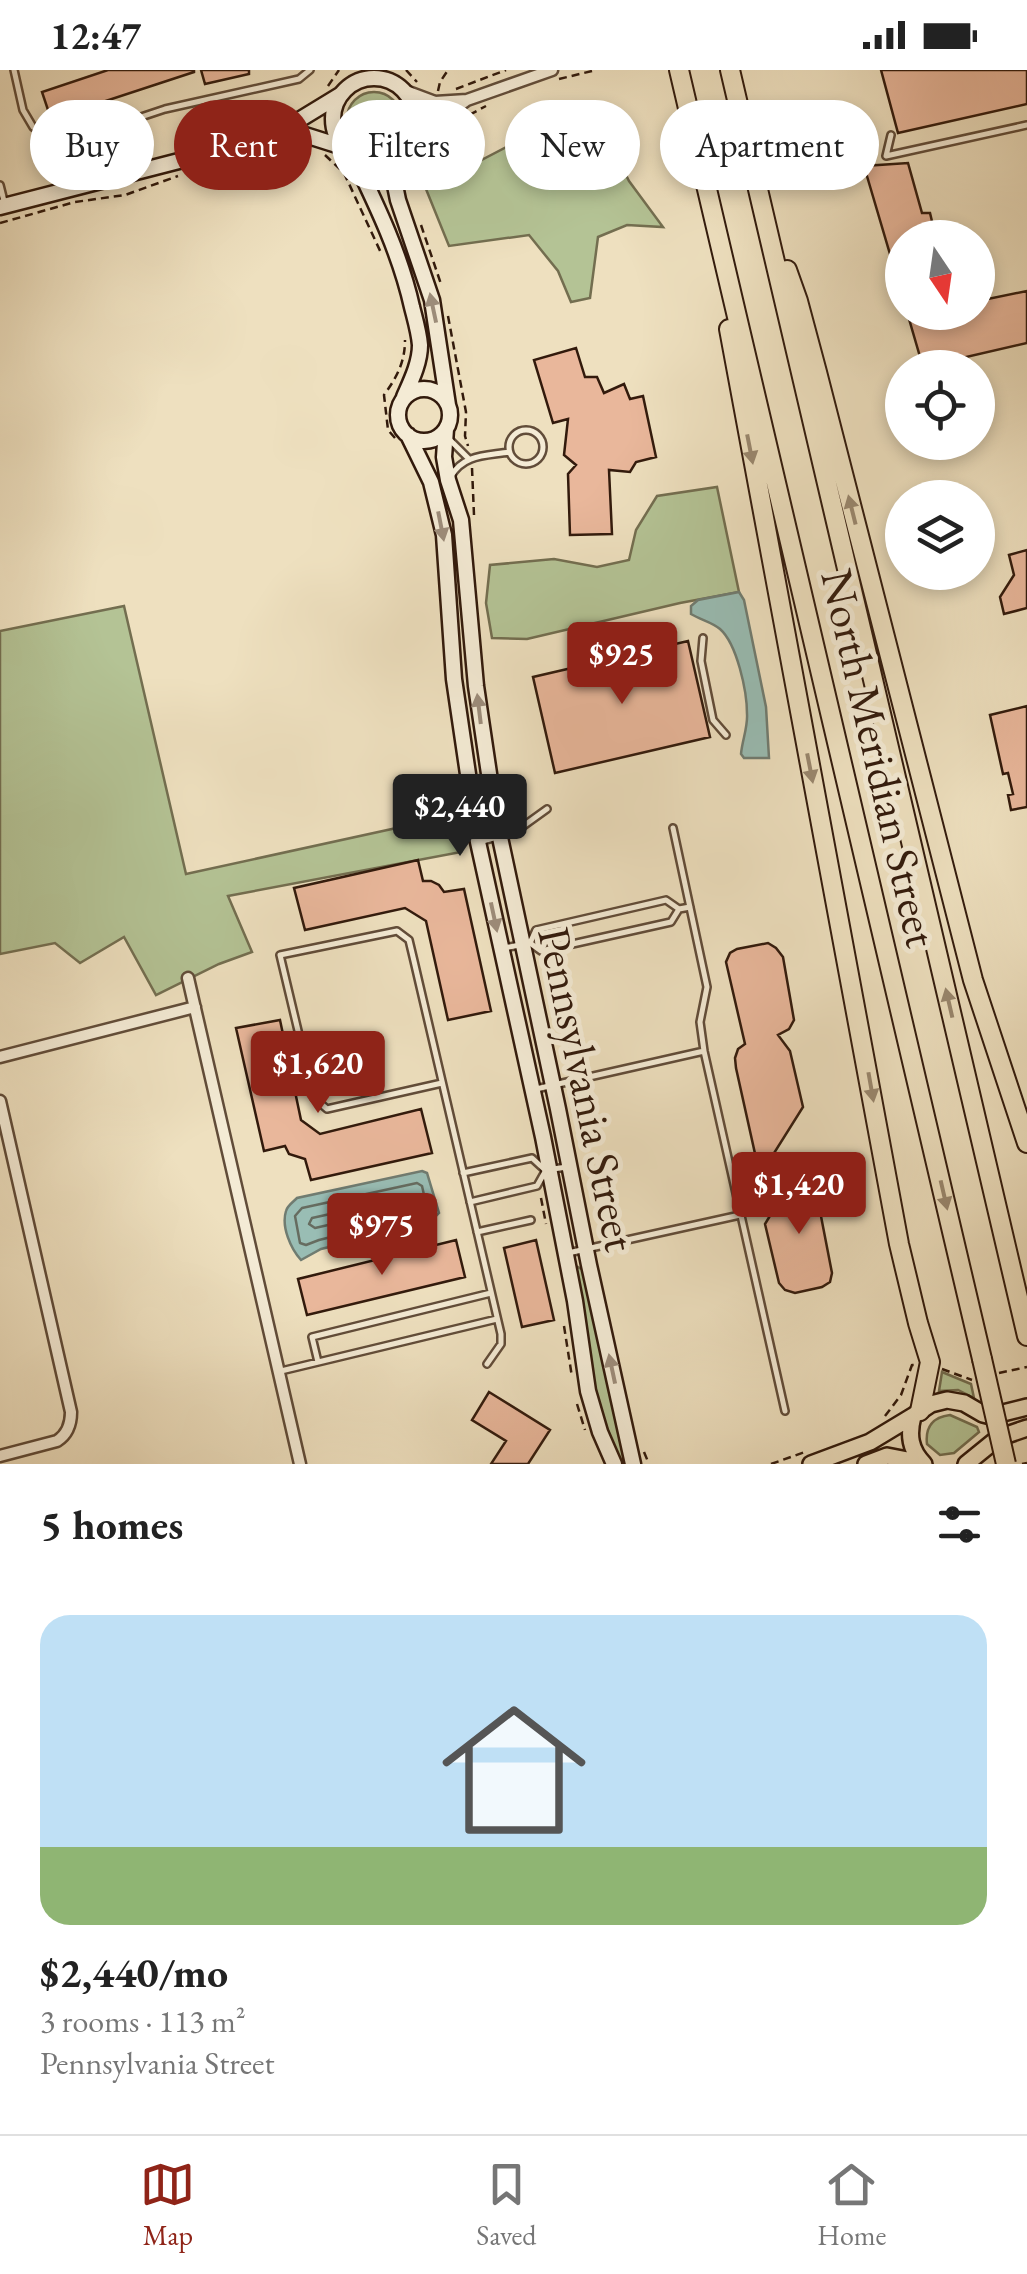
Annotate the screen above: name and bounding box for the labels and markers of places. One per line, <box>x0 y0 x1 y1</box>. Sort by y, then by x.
pin: $925 <box>563 622 681 707</box>
pin: $2,440 <box>379 774 541 859</box>
pin: $1,620 <box>237 1031 399 1116</box>
pin: $1,420 <box>718 1152 880 1237</box>
pin: $975 <box>323 1193 441 1278</box>

